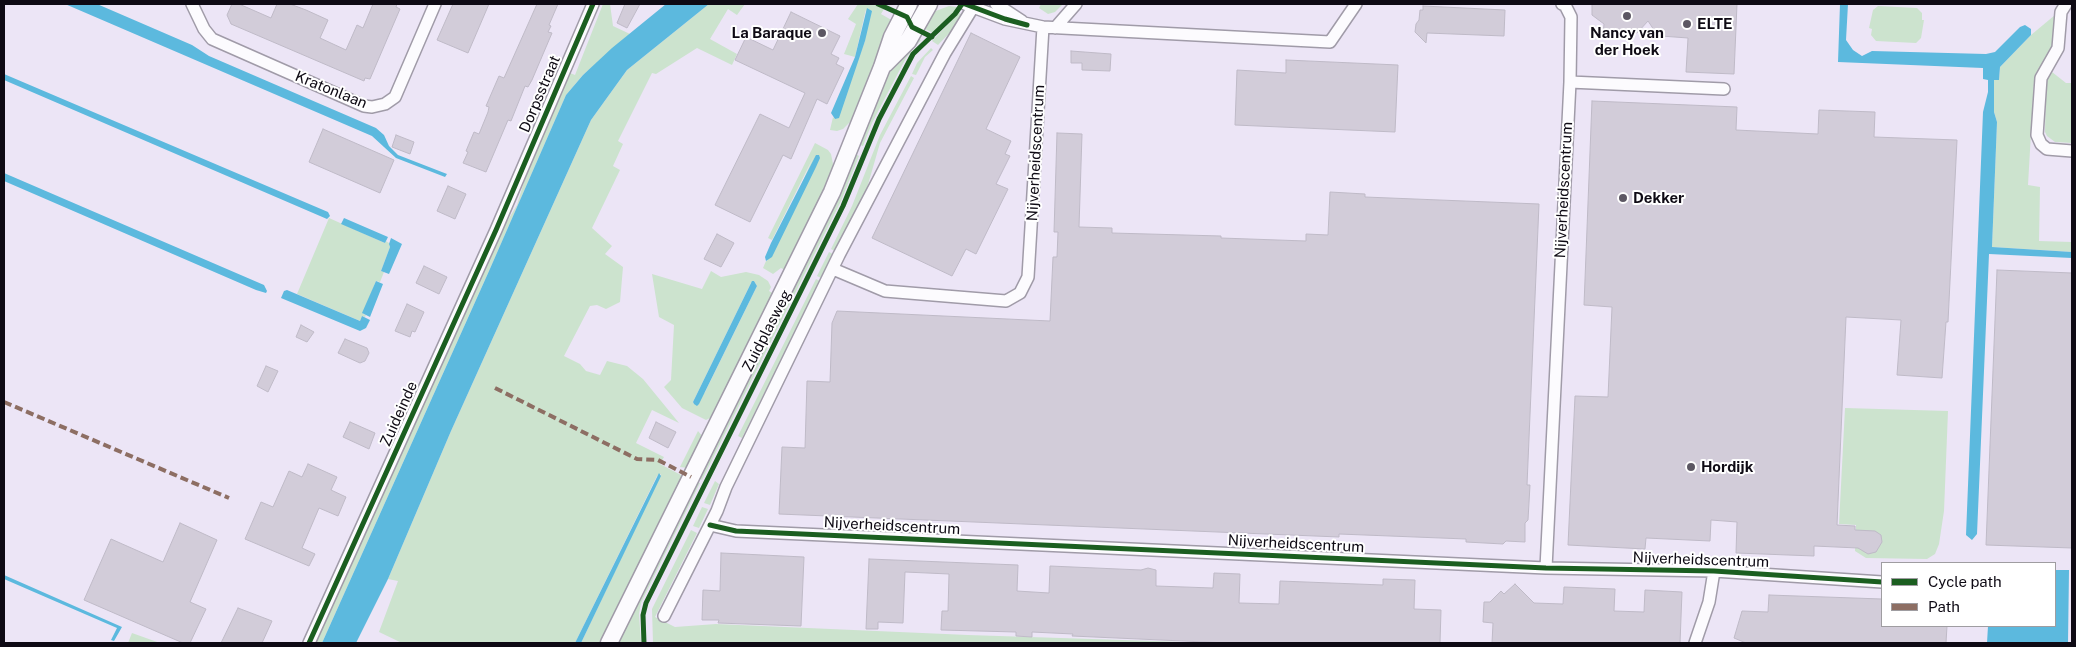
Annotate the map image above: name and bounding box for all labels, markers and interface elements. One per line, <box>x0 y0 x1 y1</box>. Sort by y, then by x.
marker: Nancy van der Hoek <box>1621 10 1633 22</box>
place label: ELTE <box>1697 15 1733 33</box>
marker: ELTE <box>1681 18 1693 30</box>
place label: La Baraque <box>732 24 812 42</box>
place label: Nancy van der Hoek <box>1590 24 1664 59</box>
marker: La Baraque <box>816 27 828 39</box>
street label: Dorpsstraat <box>516 53 564 135</box>
street label: Kratonlaan <box>292 67 370 113</box>
street label: Nijverheidscentrum <box>1023 84 1049 222</box>
street label: Nijverheidscentrum <box>1551 121 1577 259</box>
place label: Dekker <box>1633 189 1684 207</box>
marker: Dekker <box>1617 192 1629 204</box>
street label: Zuidplasweg <box>739 287 795 375</box>
street label: Zuideinde <box>377 379 421 449</box>
place label: Hordijk <box>1701 458 1753 476</box>
marker: Hordijk <box>1685 461 1697 473</box>
street label: Nijverheidscentrum <box>823 513 961 539</box>
street label: Nijverheidscentrum <box>1227 531 1365 557</box>
street label: Nijverheidscentrum <box>1632 549 1770 571</box>
legend <box>1881 562 2056 627</box>
text: Cycle path <box>1928 573 2002 590</box>
text: Path <box>1928 598 1960 615</box>

